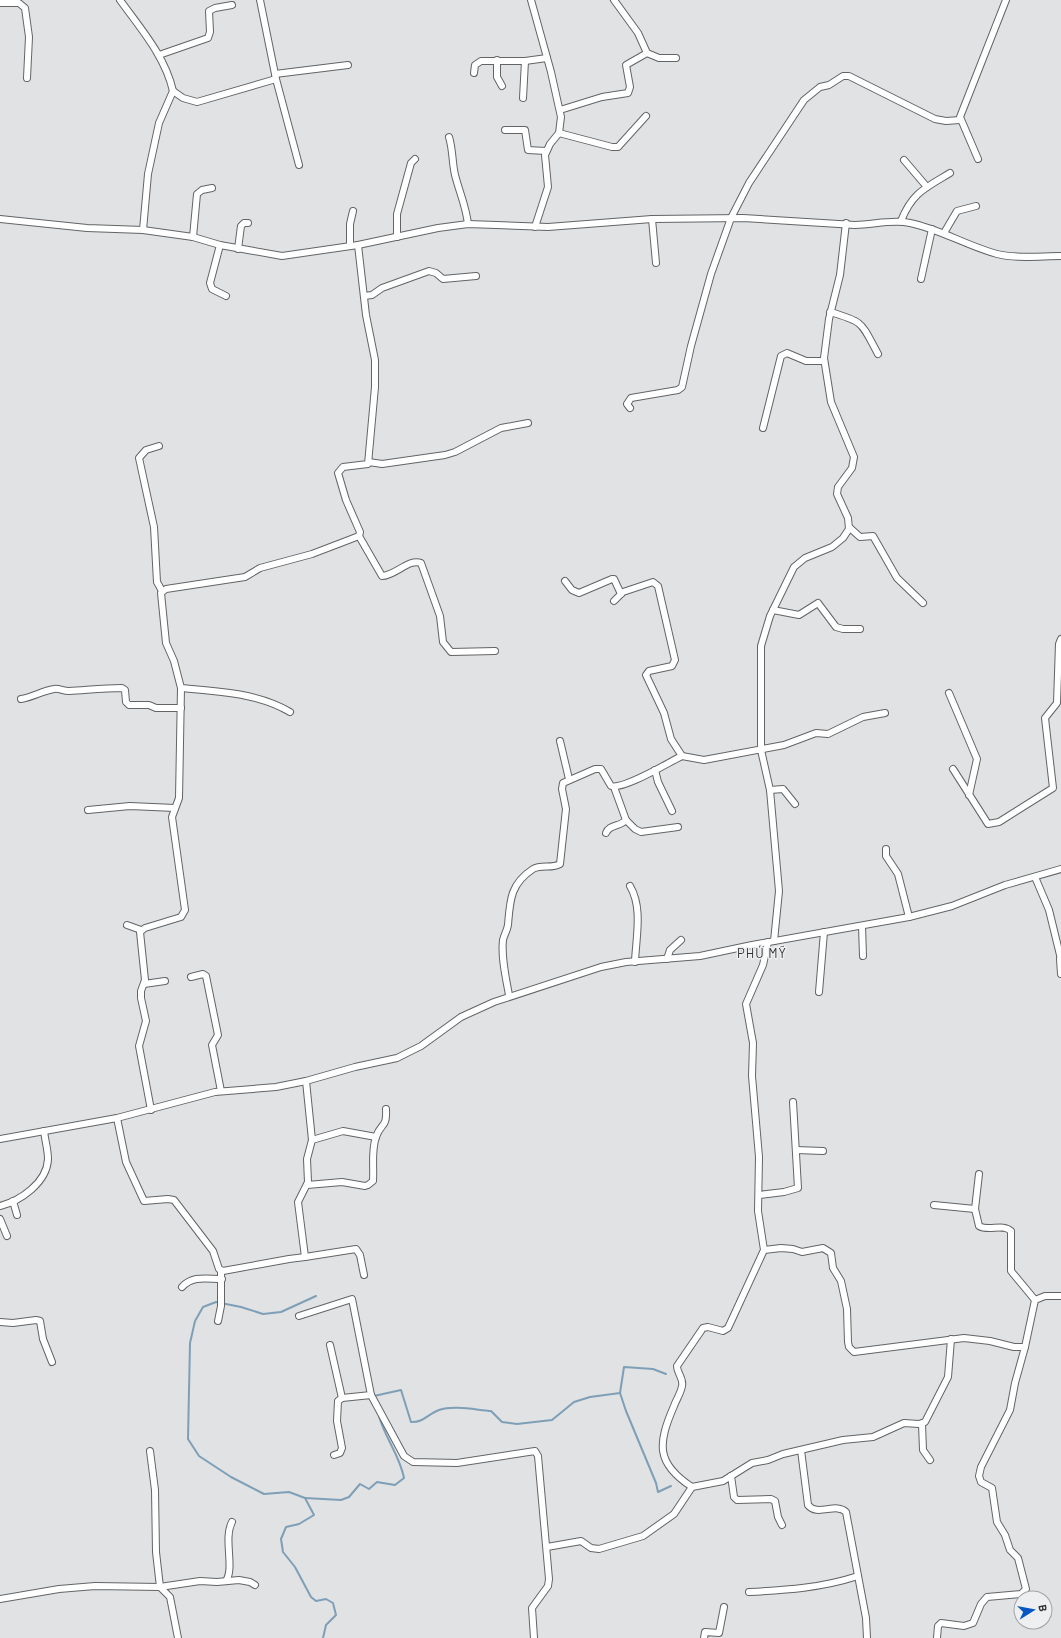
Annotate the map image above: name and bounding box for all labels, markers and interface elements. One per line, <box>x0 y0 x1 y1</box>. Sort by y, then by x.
district label: PHÚ MỸ <box>737 945 787 961</box>
north arrow <box>1013 1590 1053 1630</box>
text: B <box>1036 1603 1050 1613</box>

